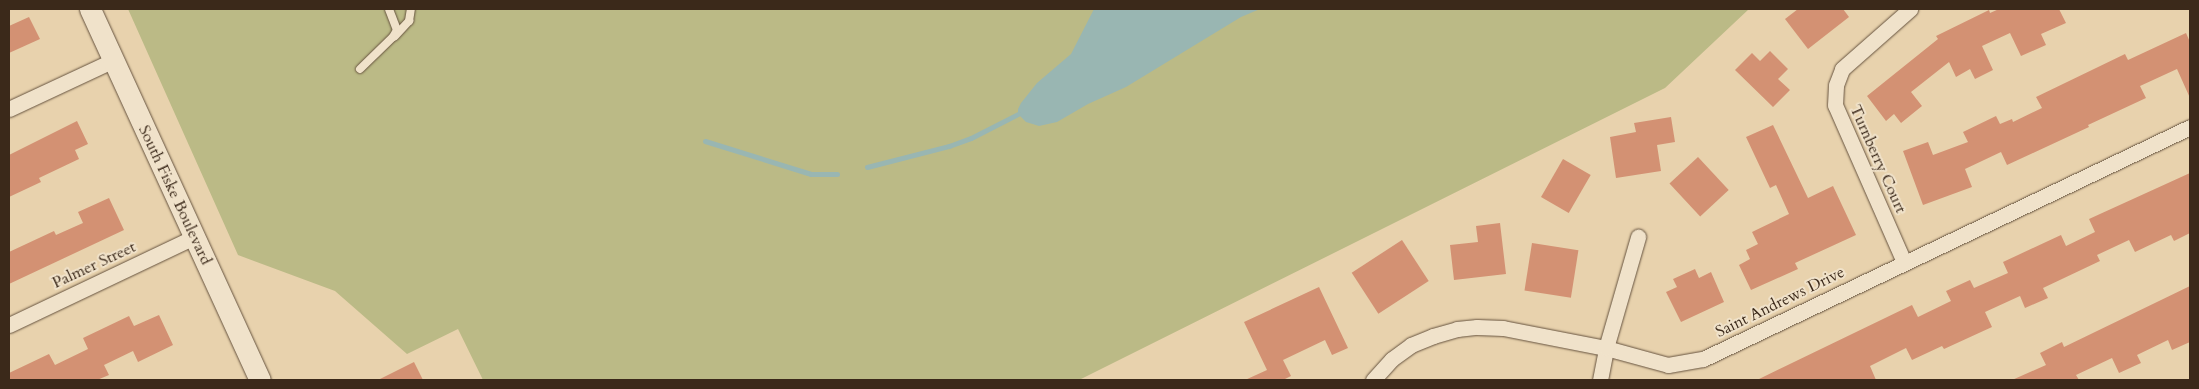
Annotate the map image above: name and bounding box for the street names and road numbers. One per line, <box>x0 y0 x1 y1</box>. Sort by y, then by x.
street label: Turnberry Court <box>1846 102 1910 216</box>
street label: South Fiske Boulevard <box>134 122 216 268</box>
street label: Palmer Street <box>49 237 139 293</box>
street label: Saint Andrews Drive <box>1712 262 1848 342</box>

